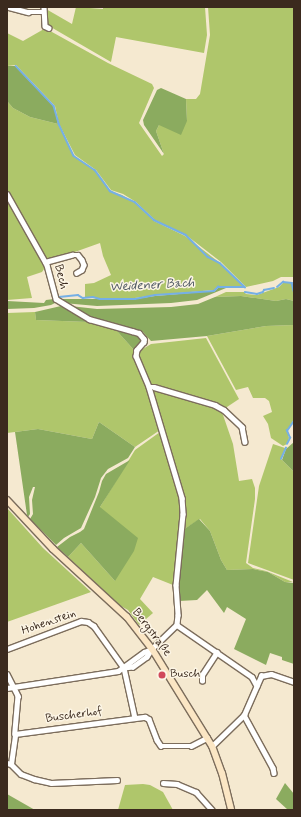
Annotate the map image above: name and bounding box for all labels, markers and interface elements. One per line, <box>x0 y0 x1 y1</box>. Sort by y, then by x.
street label: Bech <box>50 263 70 291</box>
water label: Weidener Bach <box>110 276 194 296</box>
street label: Bergstraße <box>128 606 174 660</box>
street label: Hohenstein <box>20 607 78 639</box>
place label: Busch <box>170 668 200 682</box>
marker: Busch <box>157 670 167 680</box>
street label: Buscherhof <box>45 705 103 727</box>

